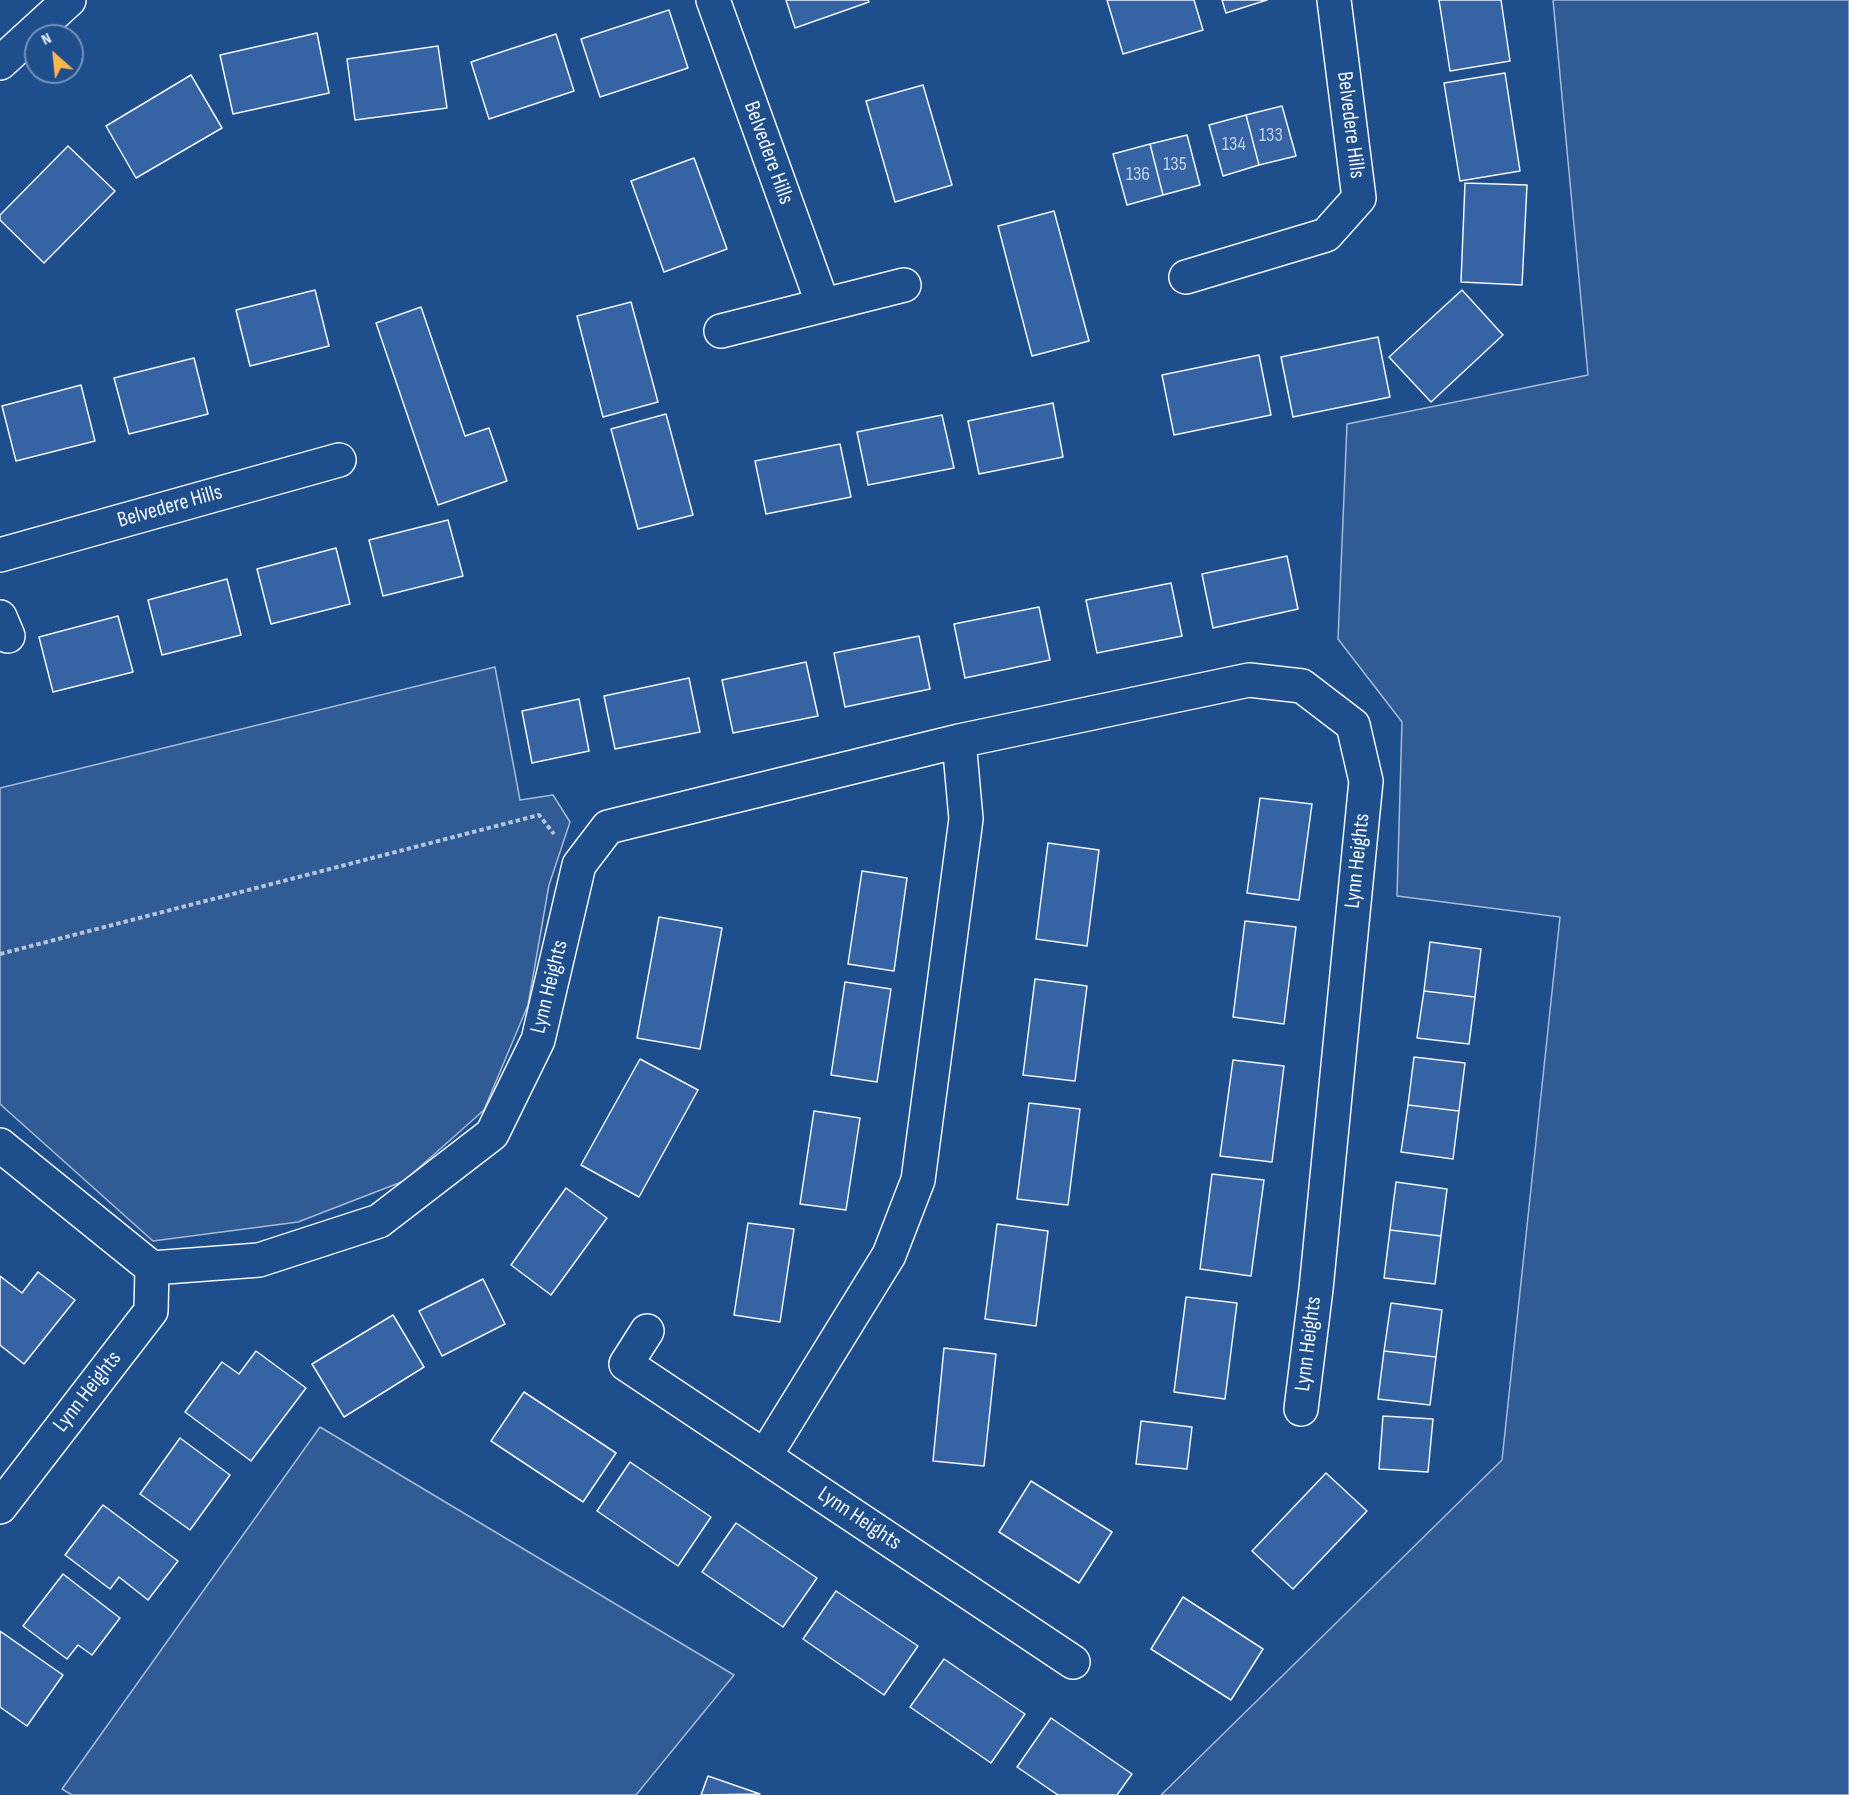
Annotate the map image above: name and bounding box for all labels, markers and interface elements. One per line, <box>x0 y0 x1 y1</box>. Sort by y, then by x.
north arrow <box>24 24 84 84</box>
text: N <box>38 29 55 50</box>
street label: Belvedere Hills <box>1330 70 1370 180</box>
street label: Belvedere Hills <box>737 98 799 208</box>
house number: 133 <box>1259 124 1283 148</box>
house number: 134 <box>1222 133 1246 157</box>
house number: 135 <box>1163 153 1187 177</box>
house number: 136 <box>1126 163 1150 187</box>
street label: Belvedere Hills <box>115 479 225 535</box>
street label: Lynn Heights <box>1340 812 1376 910</box>
street label: Lynn Heights <box>526 938 574 1036</box>
street label: Lynn Heights <box>1290 1295 1328 1393</box>
street label: Lynn Heights <box>48 1346 128 1438</box>
street label: Lynn Heights <box>812 1481 906 1557</box>

